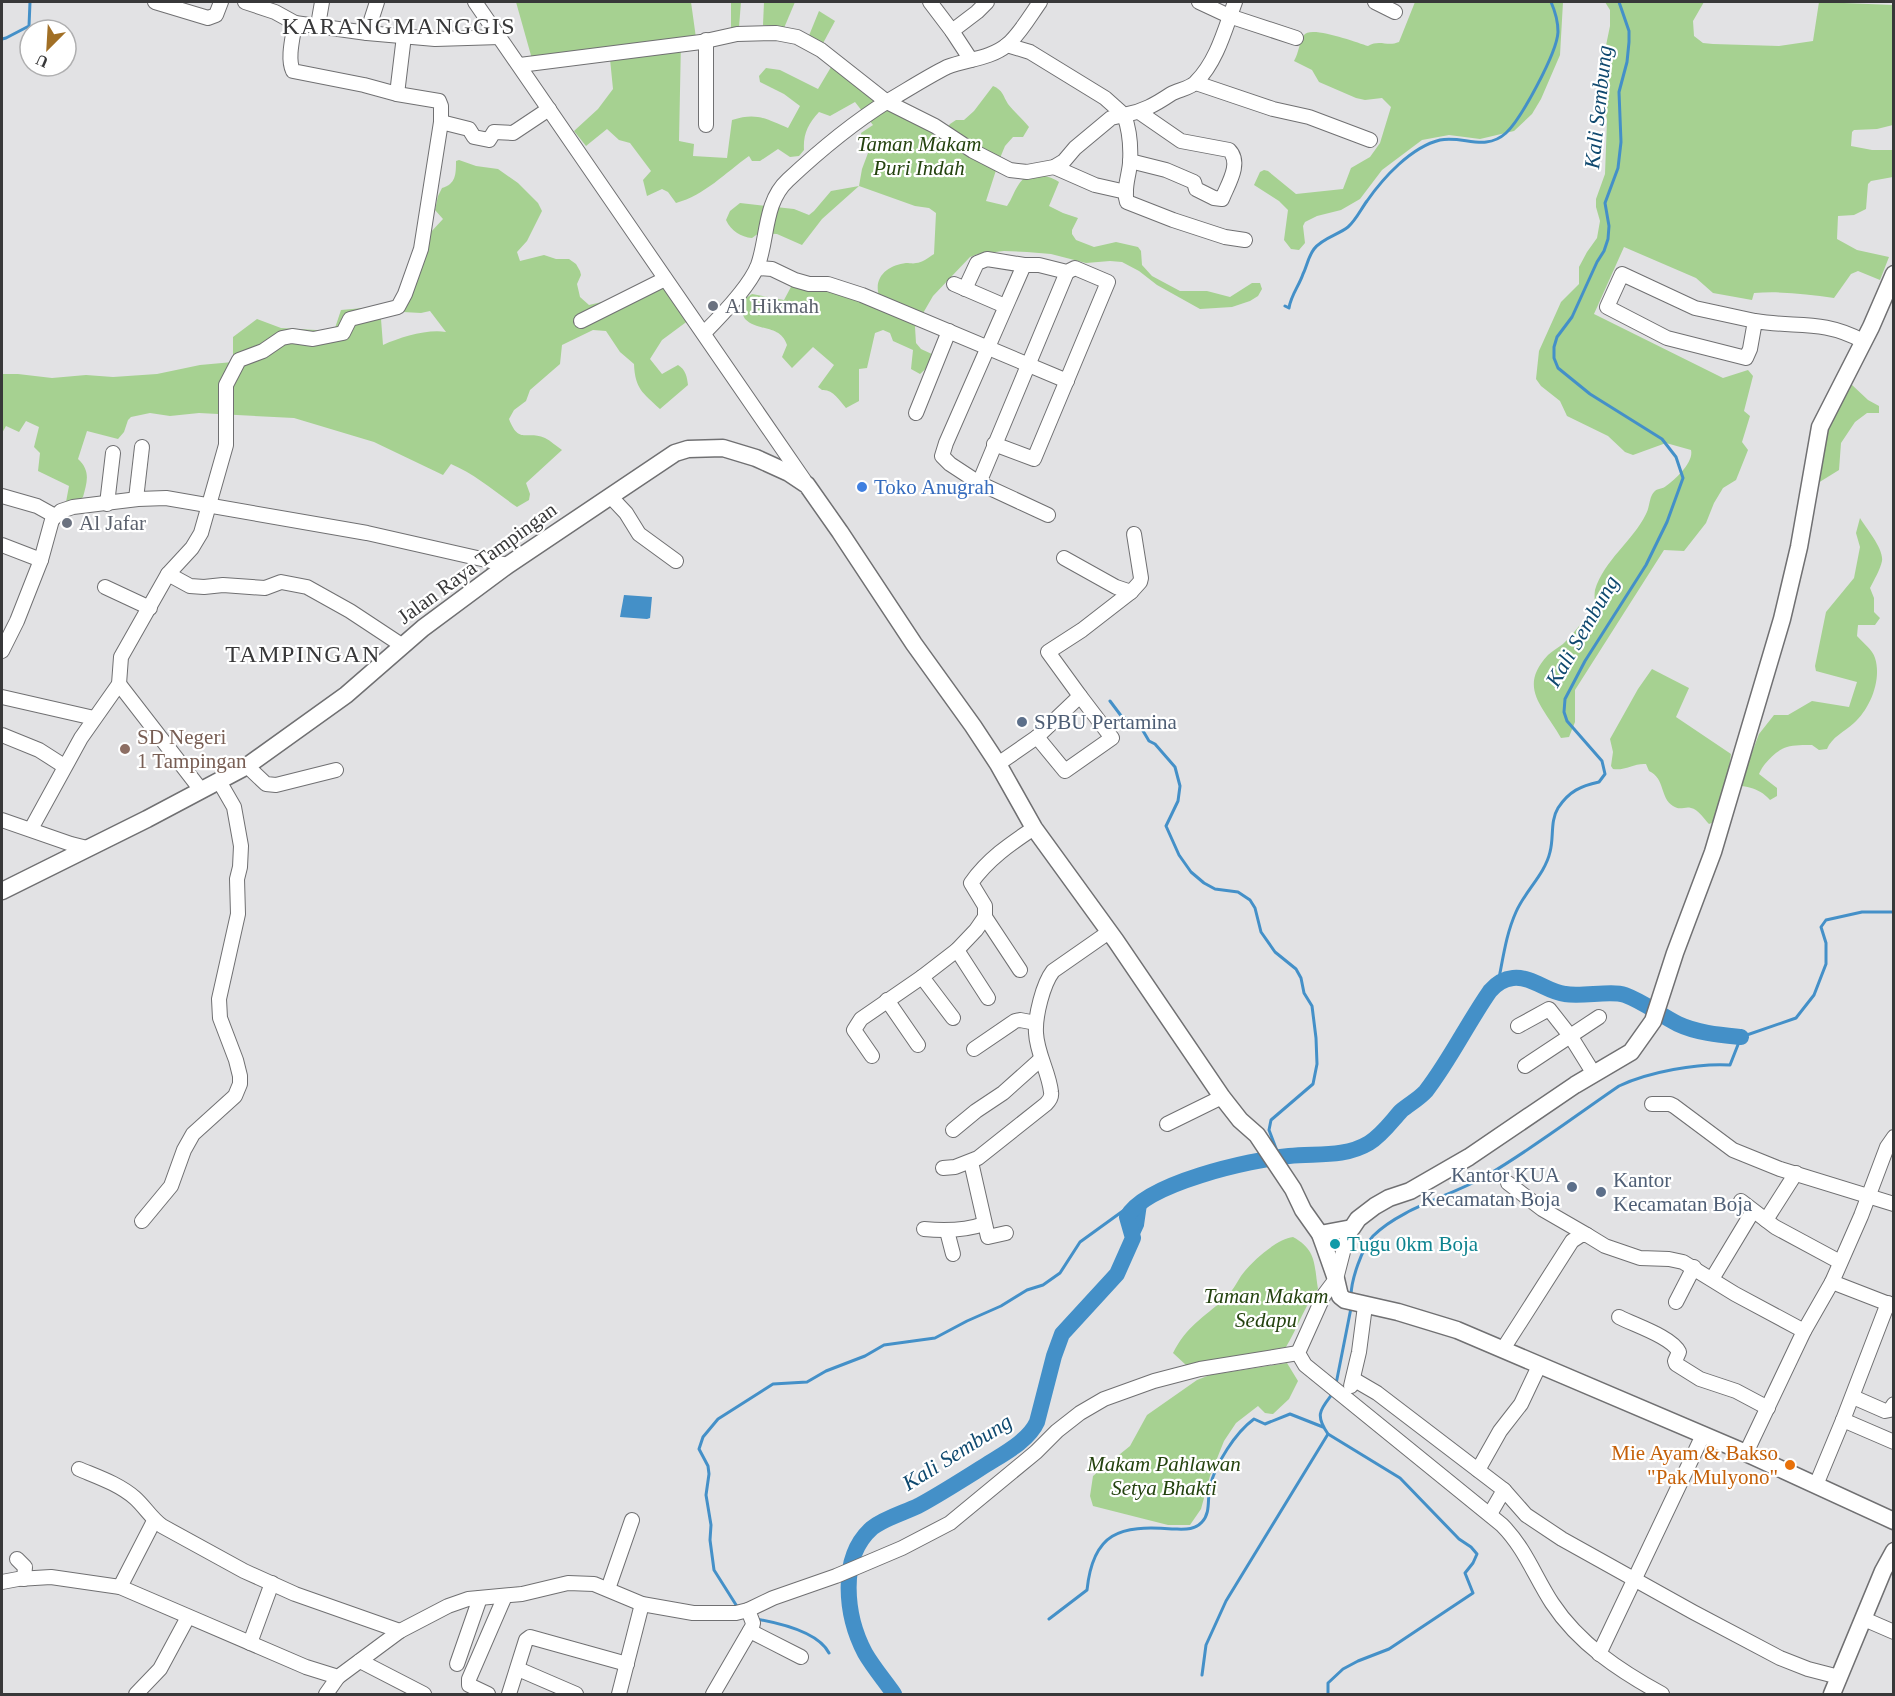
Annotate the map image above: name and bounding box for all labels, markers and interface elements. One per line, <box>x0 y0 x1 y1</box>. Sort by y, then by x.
district label: KARANGMANGGIS <box>282 13 516 39</box>
north arrow <box>18 18 78 78</box>
water label: Kali Sembung <box>1579 44 1617 171</box>
text: U <box>33 51 51 71</box>
park label: Taman Makam Puri Indah <box>857 132 981 180</box>
place label: Al Hikmah <box>725 294 819 318</box>
marker: Al Hikmah <box>706 299 720 313</box>
place label: Toko Anugrah <box>874 475 995 499</box>
marker: Toko Anugrah <box>855 480 869 494</box>
street label: Jalan Raya Tampingan <box>393 497 562 629</box>
place label: Al Jafar <box>79 511 146 535</box>
marker: Al Jafar <box>60 516 74 530</box>
water label: Kali Sembung <box>1540 571 1624 692</box>
district label: TAMPINGAN <box>225 641 381 667</box>
place label: SPBU Pertamina <box>1034 710 1178 734</box>
marker: SPBU Pertamina <box>1015 715 1029 729</box>
place label: SD Negeri 1 Tampingan <box>137 725 247 773</box>
marker: SD Negeri 1 Tampingan <box>118 742 132 756</box>
place label: Kantor KUA Kecamatan Boja <box>1421 1163 1561 1211</box>
place label: Kantor Kecamatan Boja <box>1613 1168 1753 1216</box>
marker: Kantor KUA Kecamatan Boja <box>1565 1180 1579 1194</box>
marker: Kantor Kecamatan Boja <box>1594 1185 1608 1199</box>
place label: Tugu 0km Boja <box>1347 1232 1479 1256</box>
marker: Tugu 0km Boja <box>1328 1237 1342 1251</box>
park label: Taman Makam Sedapu <box>1204 1284 1328 1332</box>
water label: Kali Sembung <box>897 1409 1016 1496</box>
place label: Mie Ayam & Bakso "Pak Mulyono" <box>1611 1441 1778 1489</box>
park label: Makam Pahlawan Setya Bhakti <box>1086 1452 1241 1500</box>
marker: Mie Ayam & Bakso "Pak Mulyono" <box>1783 1458 1797 1472</box>

